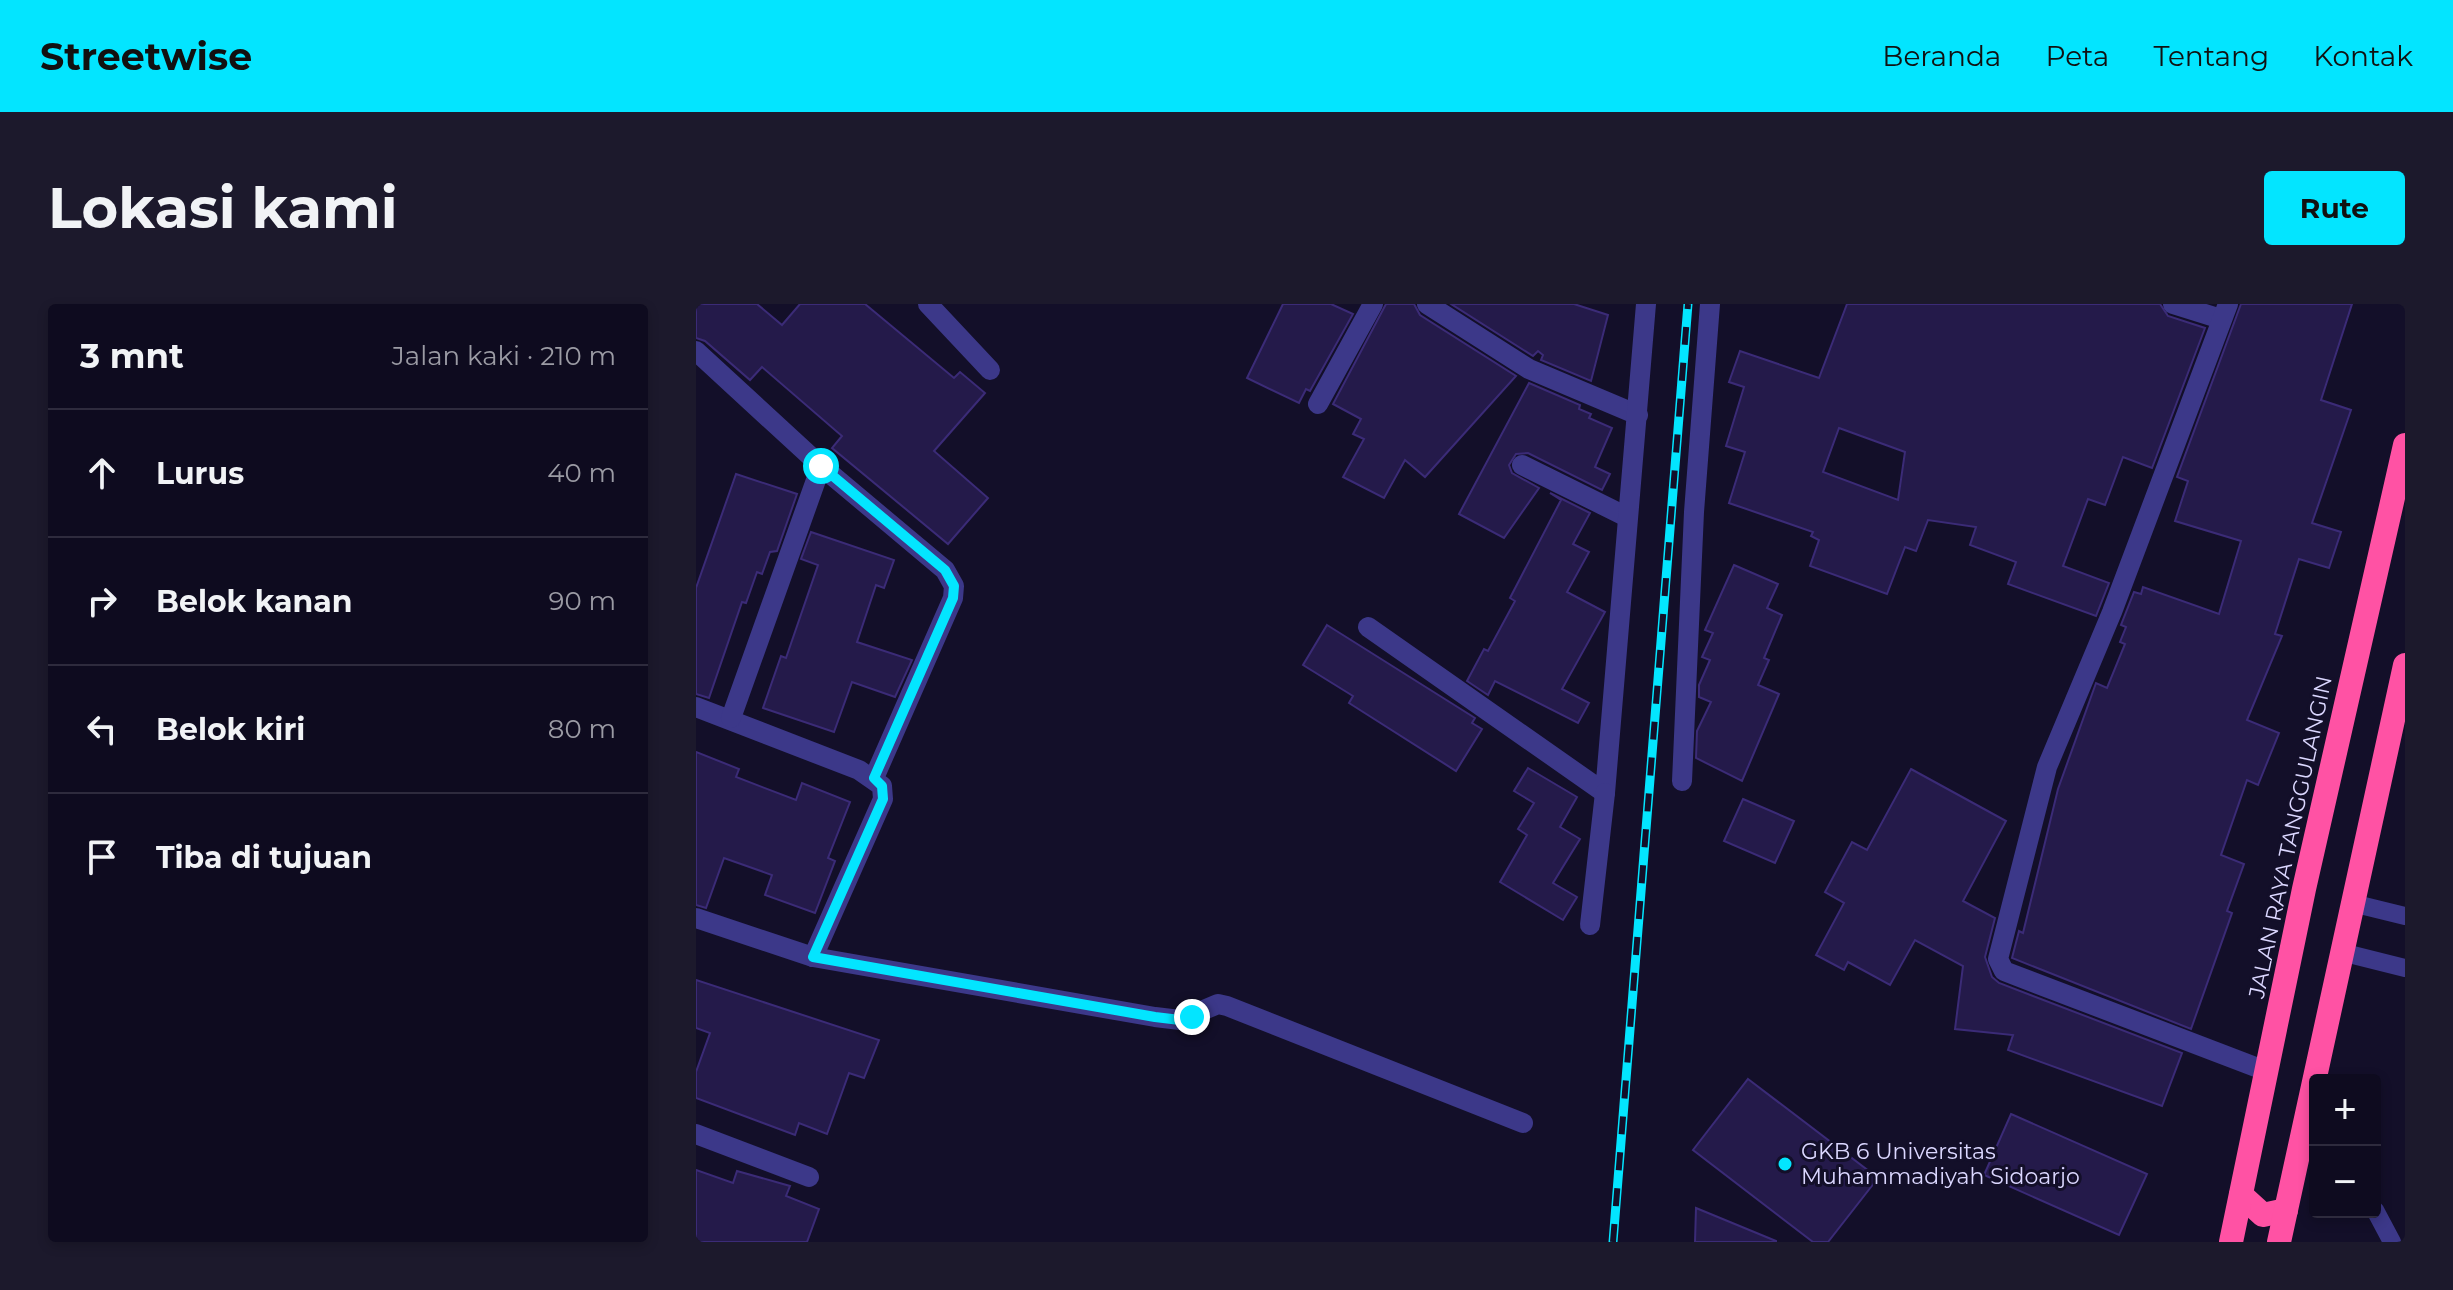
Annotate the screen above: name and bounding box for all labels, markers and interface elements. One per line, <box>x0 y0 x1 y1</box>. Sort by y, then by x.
text: Streetwise <box>40 33 252 80</box>
text: Beranda <box>1882 39 2001 73</box>
text: Peta <box>2045 39 2109 73</box>
text: Tentang <box>2153 39 2269 73</box>
text: Kontak <box>2313 39 2413 73</box>
button: Rute <box>2264 171 2405 245</box>
text: Lokasi kami <box>48 174 398 242</box>
text: 3 mnt <box>80 335 184 377</box>
text: Jalan kaki · 210 m <box>392 340 616 372</box>
route start <box>803 448 839 484</box>
icon: ahead <box>80 451 124 495</box>
text: Lurus <box>156 455 244 492</box>
text: 40 m <box>547 457 616 489</box>
icon: right <box>80 579 124 623</box>
text: Belok kanan <box>156 583 353 620</box>
text: 90 m <box>549 585 616 617</box>
street label: JALAN RAYA TANGGULANGIN <box>2243 673 2338 1002</box>
icon: left <box>80 707 124 751</box>
text: Belok kiri <box>156 711 305 748</box>
text: 80 m <box>548 713 616 745</box>
icon: arrive <box>80 835 124 879</box>
text: Tiba di tujuan <box>156 839 372 876</box>
route end <box>1174 999 1210 1035</box>
map controls <box>2309 1074 2381 1218</box>
button: + <box>2309 1074 2381 1146</box>
place label: GKB 6 Universitas Muhammadiyah Sidoarjo <box>1801 1138 2080 1190</box>
button: − <box>2309 1146 2381 1218</box>
marker: GKB 6 Universitas Muhammadiyah Sidoarjo <box>1776 1155 1794 1173</box>

